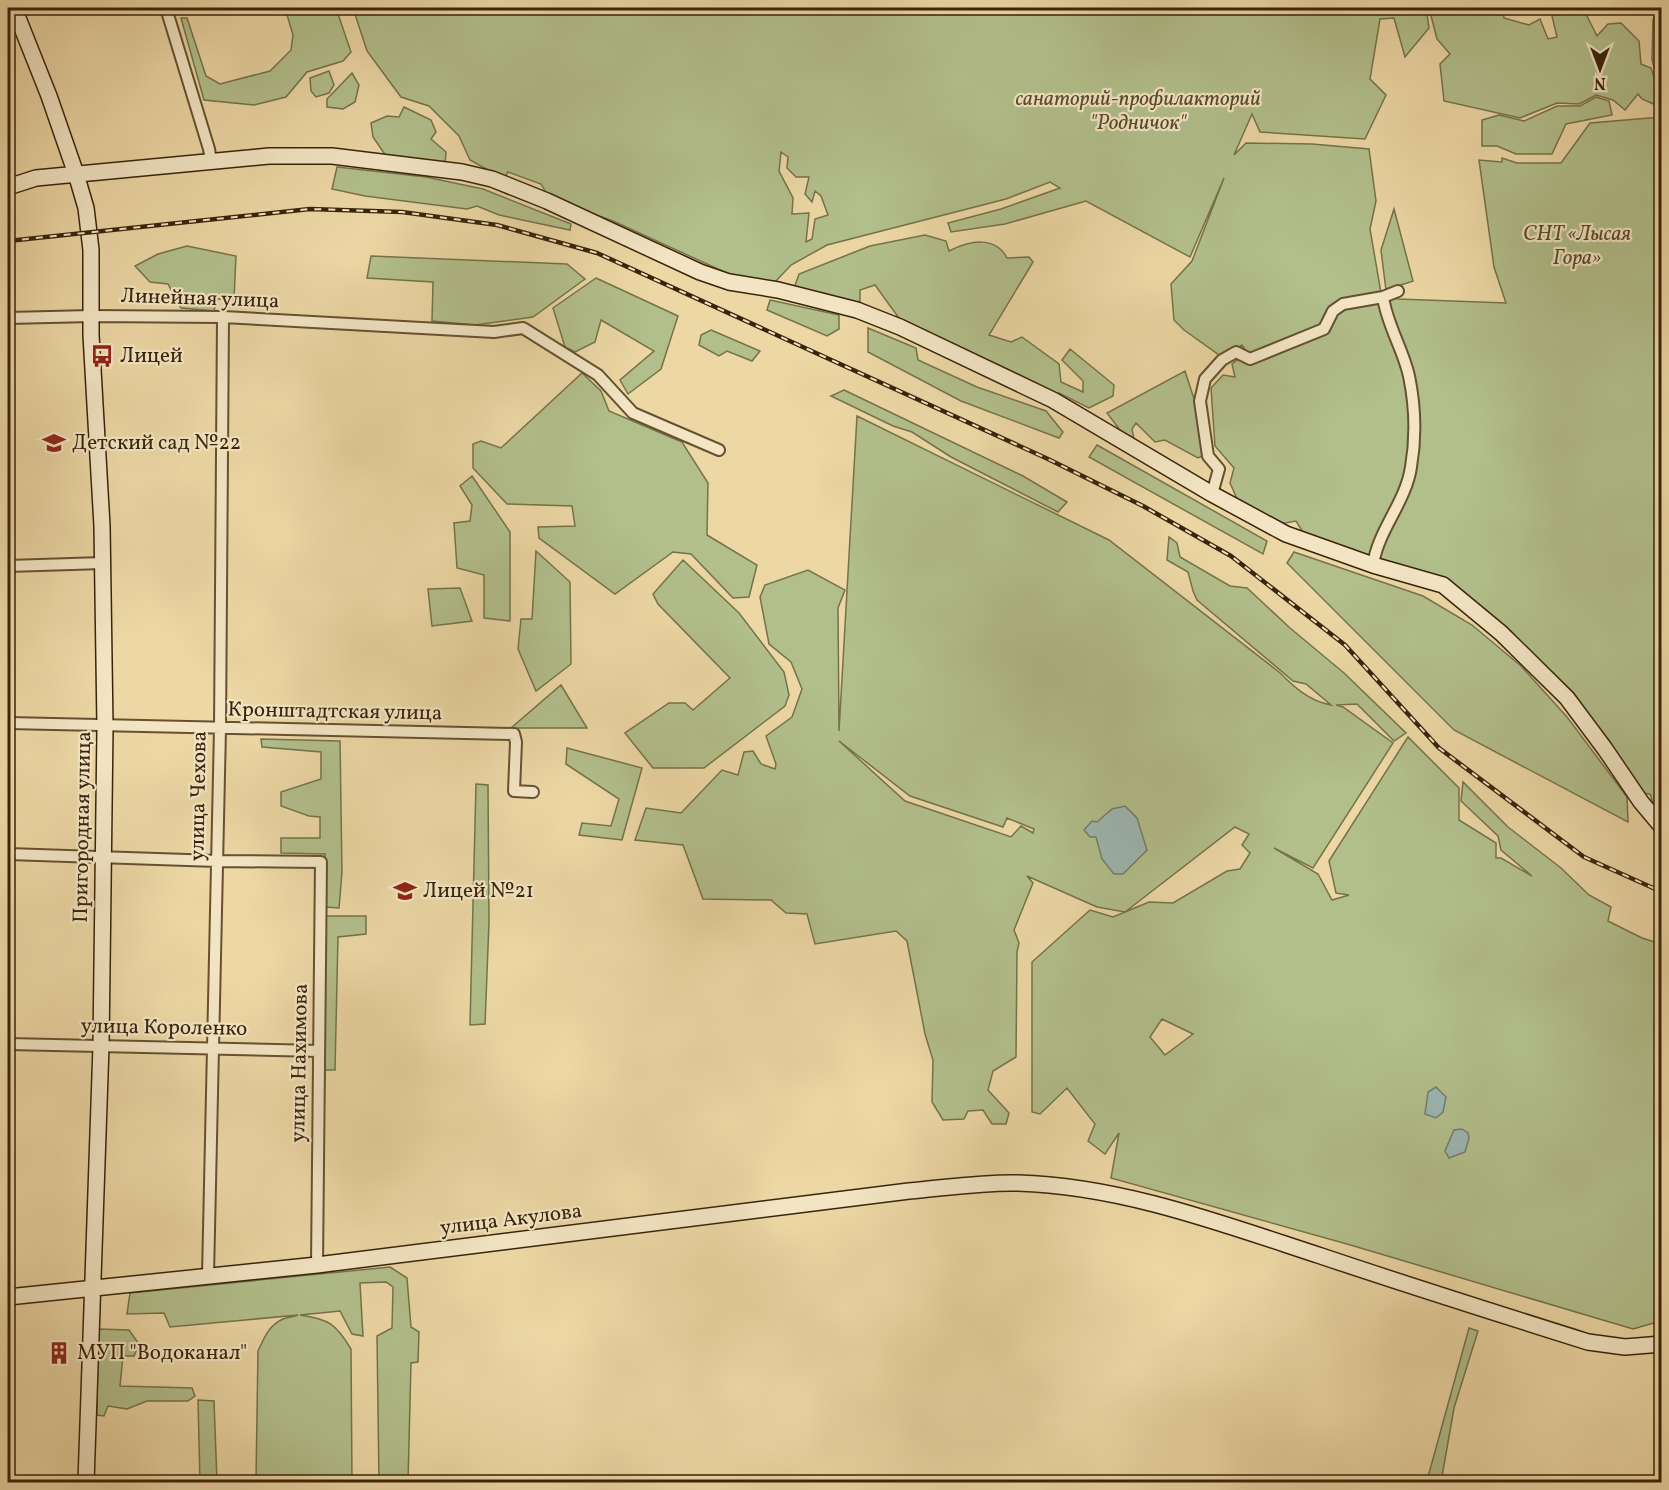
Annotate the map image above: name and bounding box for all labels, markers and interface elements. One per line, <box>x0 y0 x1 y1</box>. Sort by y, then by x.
north arrow <box>1570 39 1630 99</box>
text: N <box>1594 71 1606 93</box>
park label: санаторий-профилакторий "Родничок" <box>1015 85 1261 138</box>
park label: СНТ «Лысая Гора» <box>1523 220 1631 273</box>
street label: Линейная улица <box>120 282 280 316</box>
place label: Лицей <box>120 342 183 371</box>
bus stop icon: Лицей <box>89 343 115 369</box>
place label: Детский сад №22 <box>72 429 241 458</box>
school or university icon: Детский сад №22 <box>41 430 67 456</box>
street label: Кронштадтская улица <box>227 696 443 728</box>
street label: Пригородная улица <box>67 731 99 923</box>
street label: улица Чехова <box>183 731 215 861</box>
place label: Лицей №21 <box>423 877 534 906</box>
school or university icon: Лицей №21 <box>392 878 418 904</box>
street label: улица Нахимова <box>284 983 316 1143</box>
street label: улица Короленко <box>80 1012 248 1044</box>
street label: улица Акулова <box>438 1197 584 1243</box>
place label: МУП "Водоканал" <box>77 1339 247 1368</box>
building icon: МУП "Водоканал" <box>46 1340 72 1366</box>

